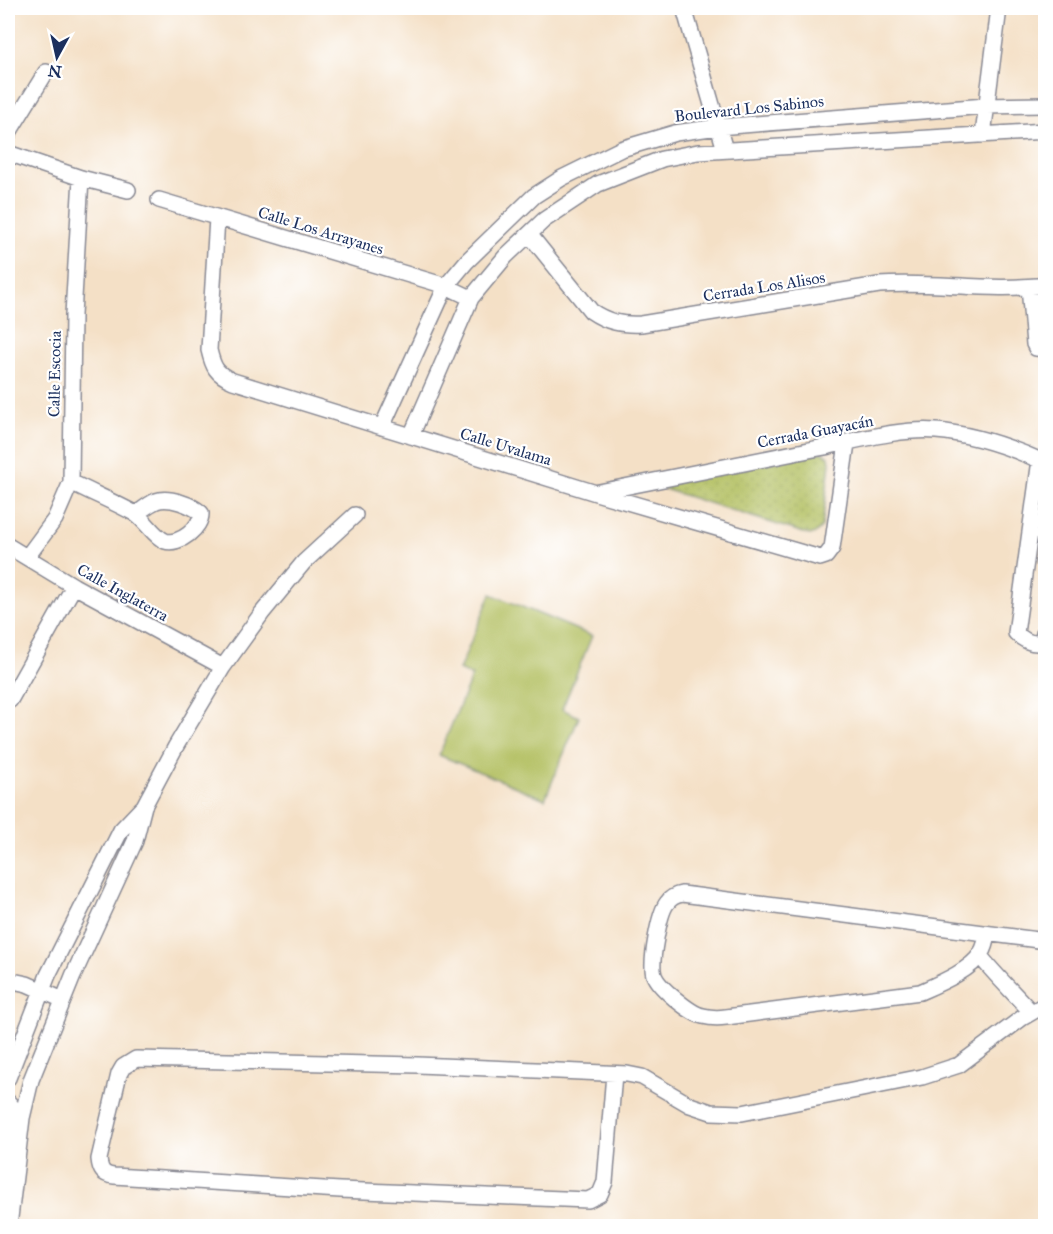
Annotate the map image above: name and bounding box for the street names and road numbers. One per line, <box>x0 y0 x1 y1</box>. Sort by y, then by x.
street label: Boulevard Los Sabinos <box>673 91 825 126</box>
street label: Calle Los Arrayanes <box>256 202 386 259</box>
street label: Cerrada Los Alisos <box>702 267 827 306</box>
street label: Calle Escocia <box>44 330 65 417</box>
street label: Cerrada Guayacán <box>756 411 875 452</box>
street label: Calle Uvalama <box>458 424 554 469</box>
street label: Calle Inglaterra <box>73 560 172 626</box>

